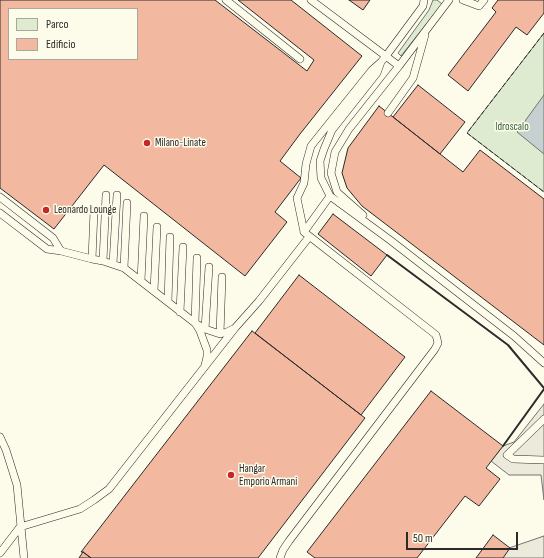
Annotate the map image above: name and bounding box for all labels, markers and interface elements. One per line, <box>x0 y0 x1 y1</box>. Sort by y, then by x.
legend <box>8 8 138 60</box>
text: Parco <box>46 17 69 32</box>
text: Edificio <box>46 37 75 52</box>
park label: Idroscalo <box>495 120 529 134</box>
place label: Milano-Linate <box>155 136 206 150</box>
marker: Milano-Linate <box>142 138 152 148</box>
place label: Leonardo Lounge <box>54 203 116 217</box>
marker: Leonardo Lounge <box>41 205 51 215</box>
place label: Hangar Emporio Armani <box>239 462 297 488</box>
marker: Hangar Emporio Armani <box>226 470 236 480</box>
scale bar <box>408 524 520 550</box>
text: 50 m <box>413 531 433 546</box>

